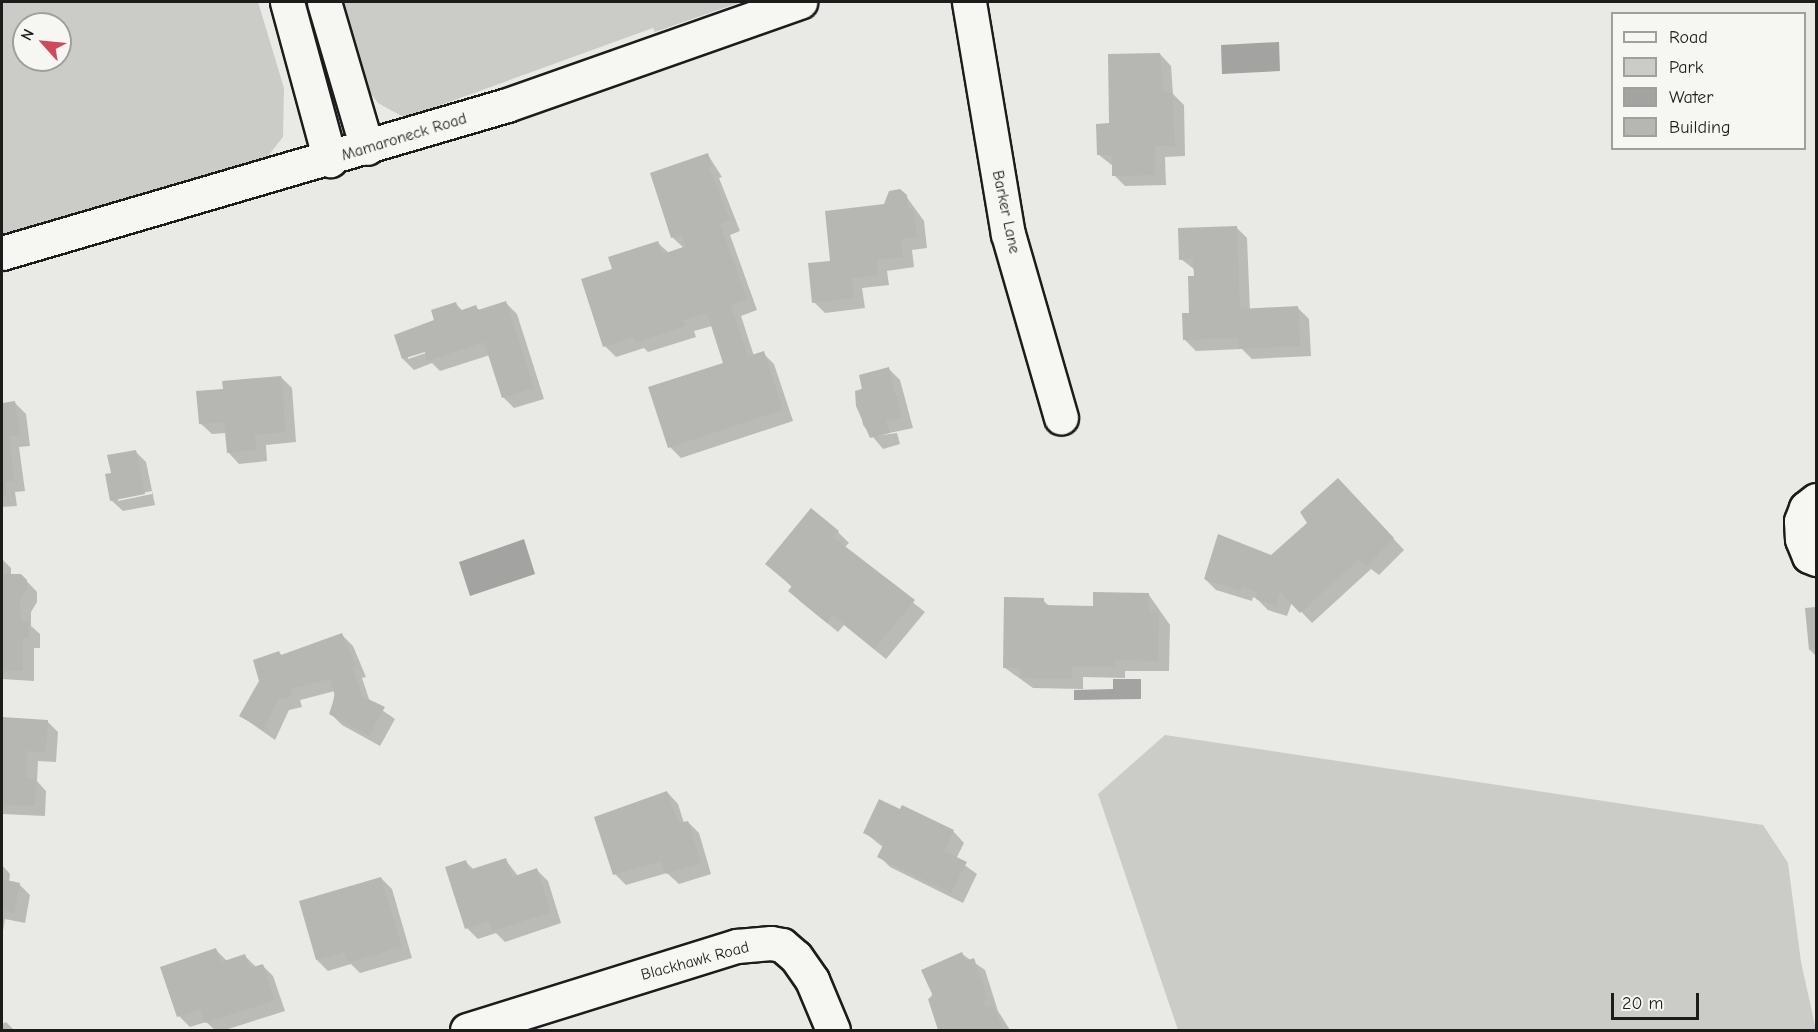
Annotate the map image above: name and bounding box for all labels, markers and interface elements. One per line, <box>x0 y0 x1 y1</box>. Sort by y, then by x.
north arrow <box>12 12 72 72</box>
legend <box>1611 12 1806 150</box>
text: N <box>17 26 38 43</box>
text: Road <box>1669 27 1708 48</box>
text: Park <box>1669 57 1703 78</box>
text: Water <box>1669 87 1713 108</box>
street label: Mamaroneck Road <box>339 109 469 165</box>
text: Building <box>1669 117 1731 138</box>
street label: Barker Lane <box>988 169 1024 255</box>
street label: Blackhawk Road <box>639 937 751 985</box>
scale bar <box>1614 981 1702 1019</box>
text: 20 m <box>1622 993 1663 1014</box>

